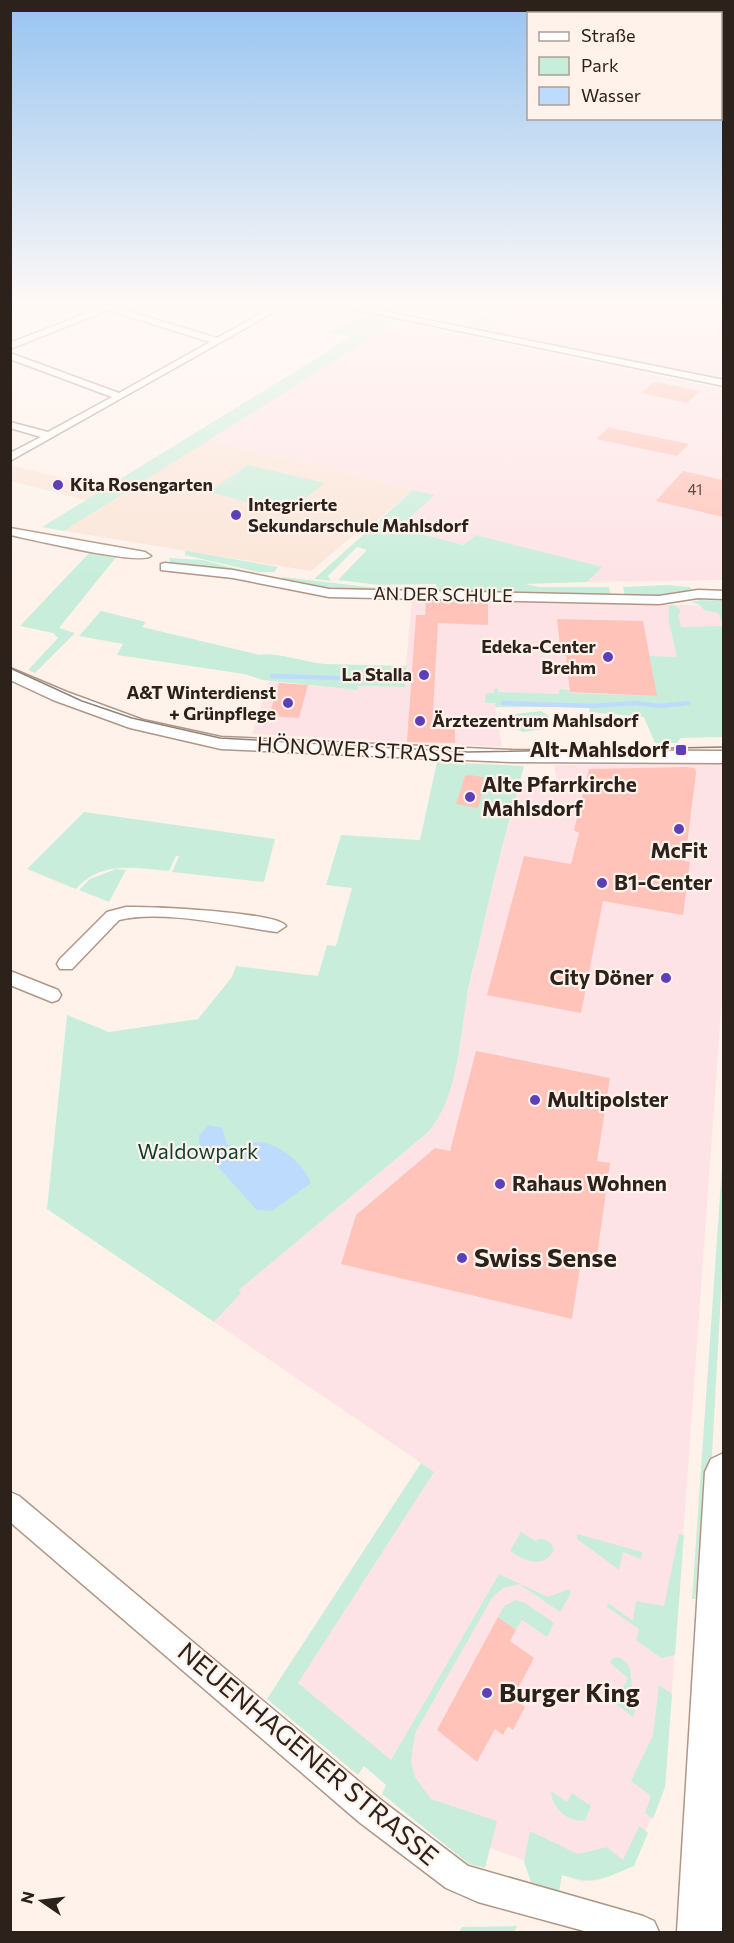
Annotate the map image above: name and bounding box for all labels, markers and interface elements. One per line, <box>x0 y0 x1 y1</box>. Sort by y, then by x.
legend <box>527 12 722 120</box>
text: Straße <box>581 24 636 46</box>
text: Park <box>581 54 619 76</box>
text: Wasser <box>581 84 641 106</box>
place label: Kita Rosengarten <box>70 473 213 495</box>
marker: Kita Rosengarten <box>51 478 65 492</box>
house number: 41 <box>688 480 702 498</box>
place label: Integrierte Sekundarschule Mahlsdorf <box>248 493 469 536</box>
marker: Integrierte Sekundarschule Mahlsdorf <box>229 508 243 522</box>
street label: AN DER SCHULE <box>373 582 513 606</box>
place label: Edeka-Center Brehm <box>481 635 597 678</box>
marker: Edeka-Center Brehm <box>601 650 615 664</box>
place label: La Stalla <box>342 663 412 685</box>
marker: La Stalla <box>417 668 431 682</box>
place label: A&T Winterdienst + Grünpflege <box>126 681 276 724</box>
marker: A&T Winterdienst + Grünpflege <box>281 696 295 710</box>
place label: Ärztezentrum Mahlsdorf <box>432 709 639 731</box>
marker: Ärztezentrum Mahlsdorf <box>413 714 427 728</box>
street label: HÖNOWER STRASSE <box>256 731 466 766</box>
place label: Alt-Mahlsdorf <box>530 736 669 761</box>
marker: Alt-Mahlsdorf <box>674 743 688 757</box>
place label: Alte Pfarrkirche Mahlsdorf <box>482 771 637 820</box>
marker: Alte Pfarrkirche Mahlsdorf <box>463 790 477 804</box>
marker: McFit <box>672 822 686 836</box>
place label: McFit <box>650 837 708 862</box>
place label: B1-Center <box>614 869 713 894</box>
marker: B1-Center <box>595 876 609 890</box>
place label: City Döner <box>550 964 654 989</box>
marker: City Döner <box>659 971 673 985</box>
place label: Multipolster <box>547 1086 669 1111</box>
marker: Multipolster <box>528 1093 542 1107</box>
park label: Waldowpark <box>138 1138 258 1163</box>
place label: Rahaus Wohnen <box>512 1170 667 1195</box>
marker: Rahaus Wohnen <box>493 1177 507 1191</box>
place label: Swiss Sense <box>474 1241 617 1272</box>
marker: Swiss Sense <box>455 1251 469 1265</box>
street label: NEUENHAGENER STRASSE <box>172 1635 446 1871</box>
place label: Burger King <box>499 1676 640 1707</box>
marker: Burger King <box>480 1686 494 1700</box>
north arrow <box>12 1871 72 1931</box>
text: N <box>16 1889 38 1905</box>

